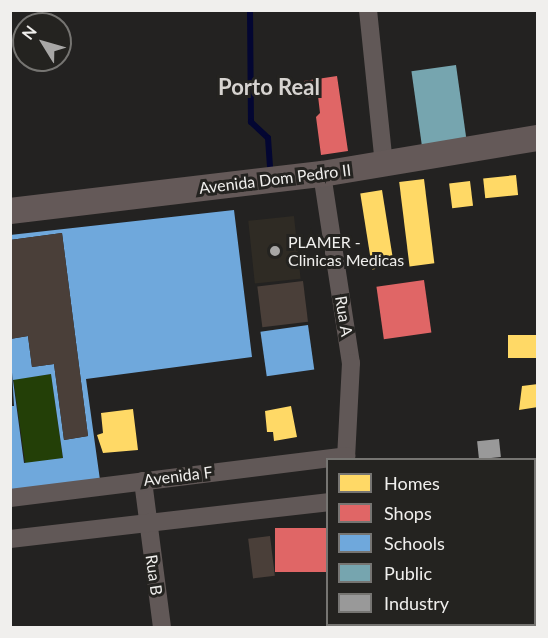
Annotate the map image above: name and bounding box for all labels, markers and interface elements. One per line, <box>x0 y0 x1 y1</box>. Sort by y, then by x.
north arrow <box>12 12 72 72</box>
text: N <box>18 21 40 43</box>
district label: Porto Real <box>218 74 320 100</box>
street label: Avenida Dom Pedro II <box>198 160 352 198</box>
place label: PLAMER - Clinicas Medicas <box>288 232 404 270</box>
marker: PLAMER - Clinicas Medicas <box>266 242 284 260</box>
street label: Rua A <box>331 294 357 338</box>
legend <box>326 458 536 626</box>
street label: Avenida F <box>142 462 214 490</box>
text: Homes <box>384 472 440 494</box>
text: Shops <box>384 502 432 524</box>
text: Schools <box>384 532 445 554</box>
street label: Rua B <box>142 553 166 597</box>
text: Public <box>384 562 432 584</box>
text: Industry <box>384 592 449 614</box>

